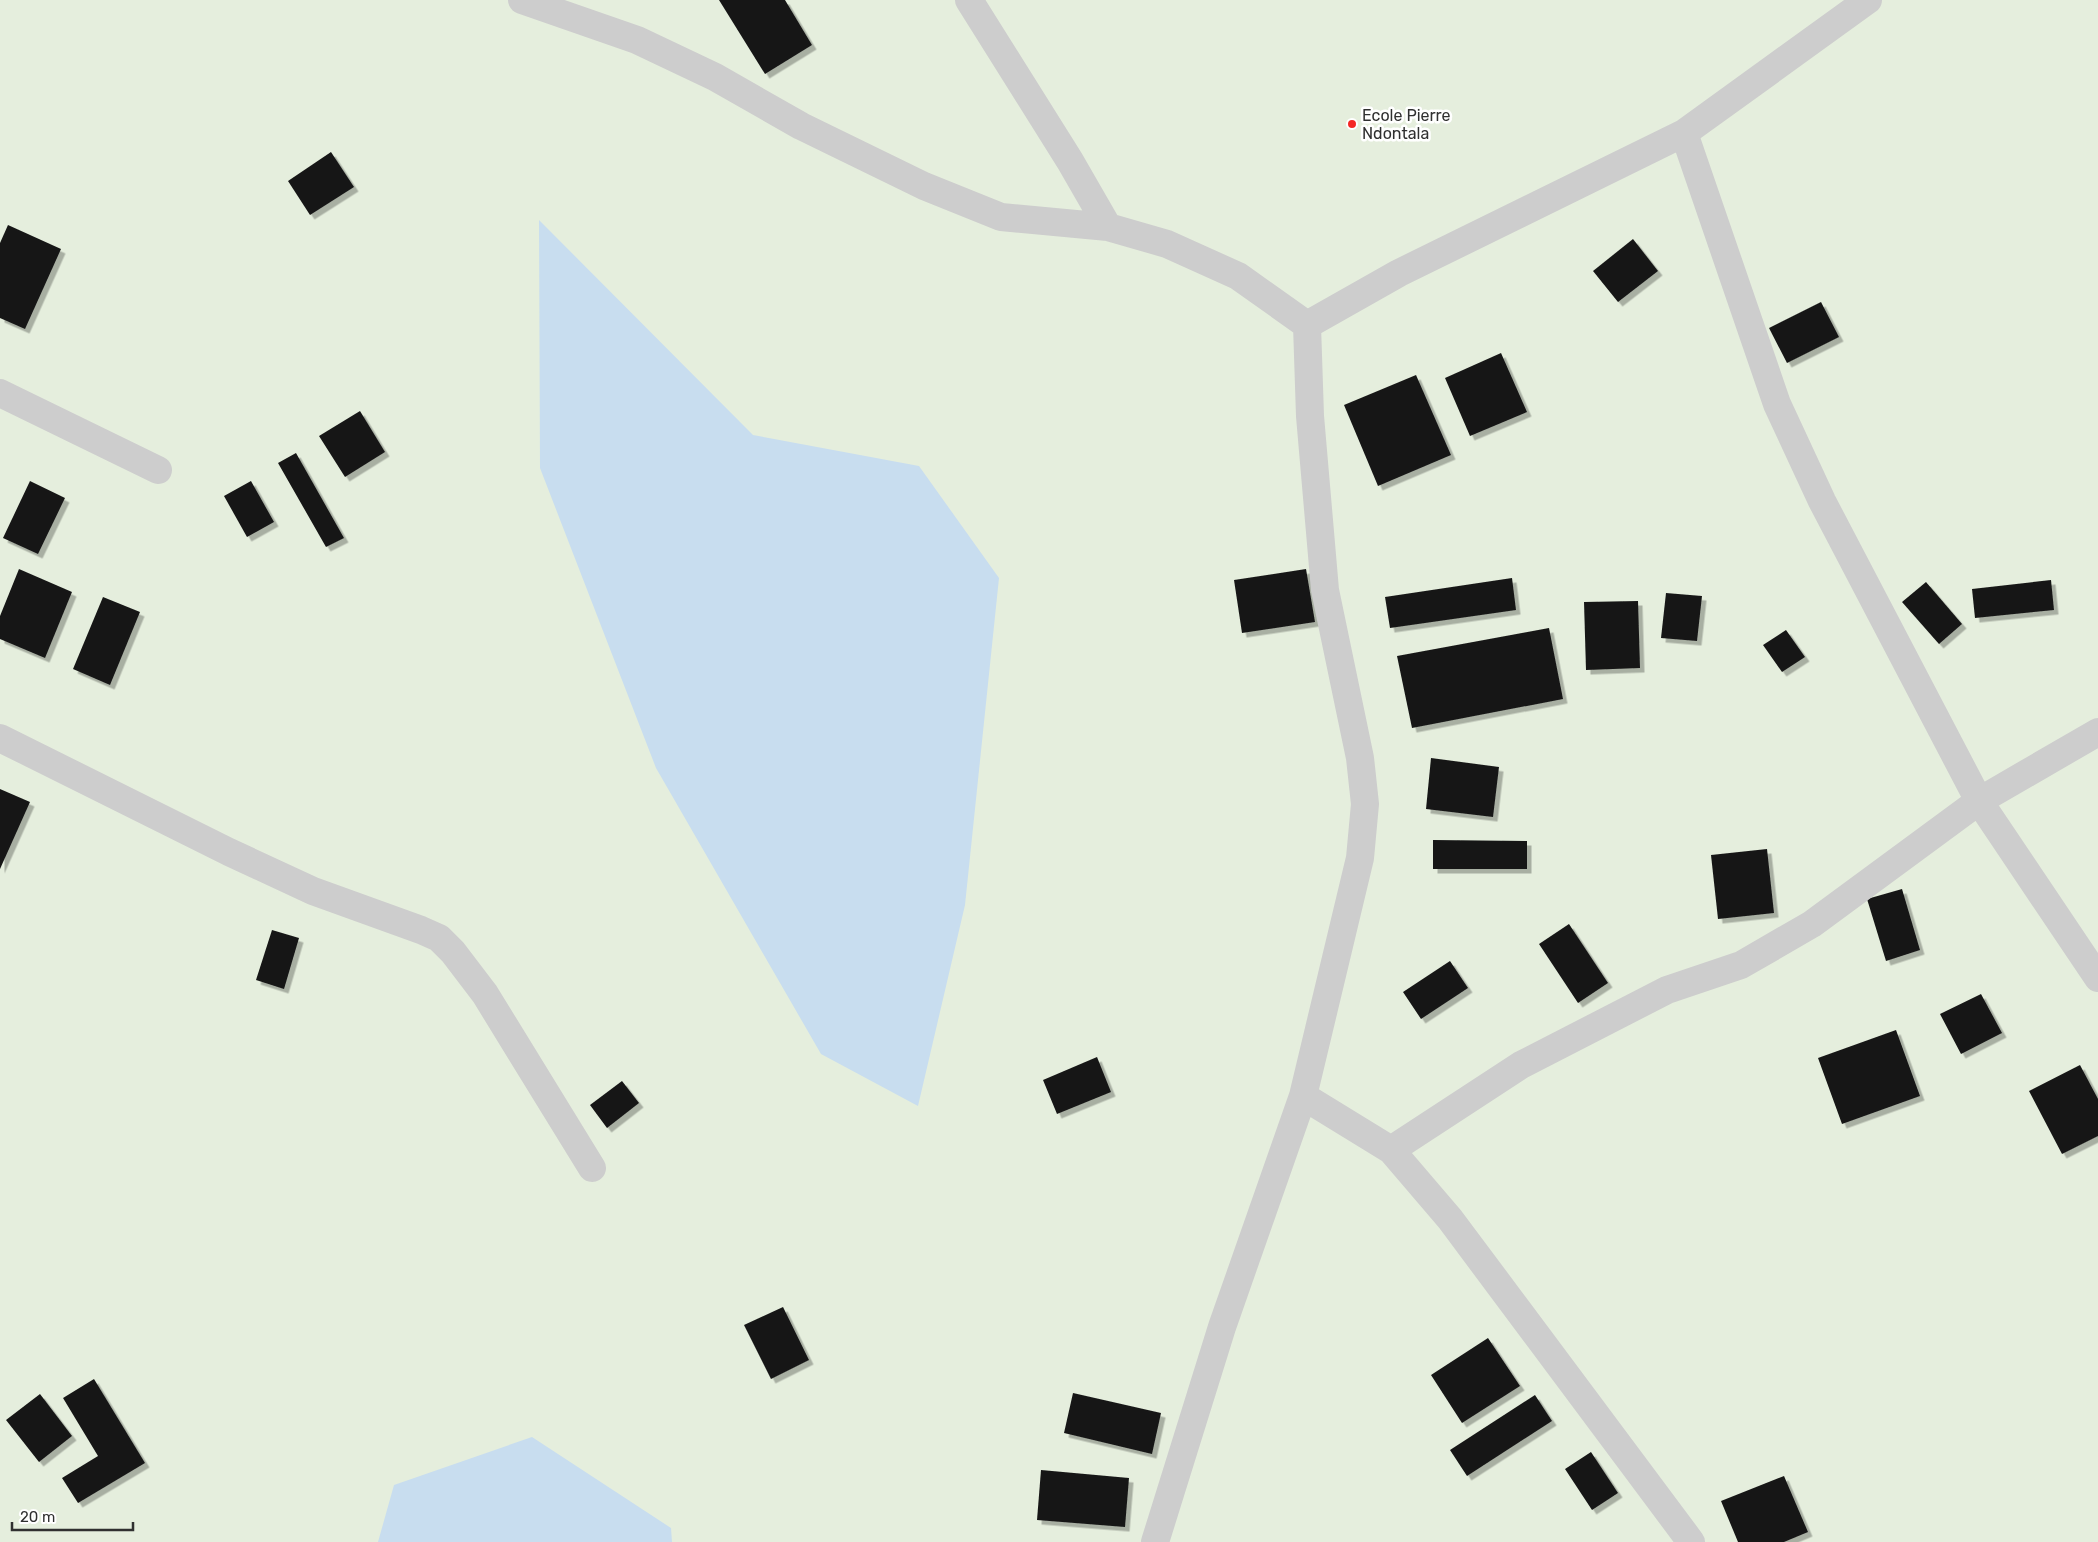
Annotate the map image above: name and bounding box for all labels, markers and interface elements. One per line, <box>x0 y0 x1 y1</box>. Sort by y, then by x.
place label: Ecole Pierre Ndontala <box>1362 106 1450 143</box>
marker: Ecole Pierre Ndontala <box>1346 118 1358 130</box>
scale bar <box>12 1500 134 1532</box>
text: 20 m <box>20 1508 55 1526</box>

